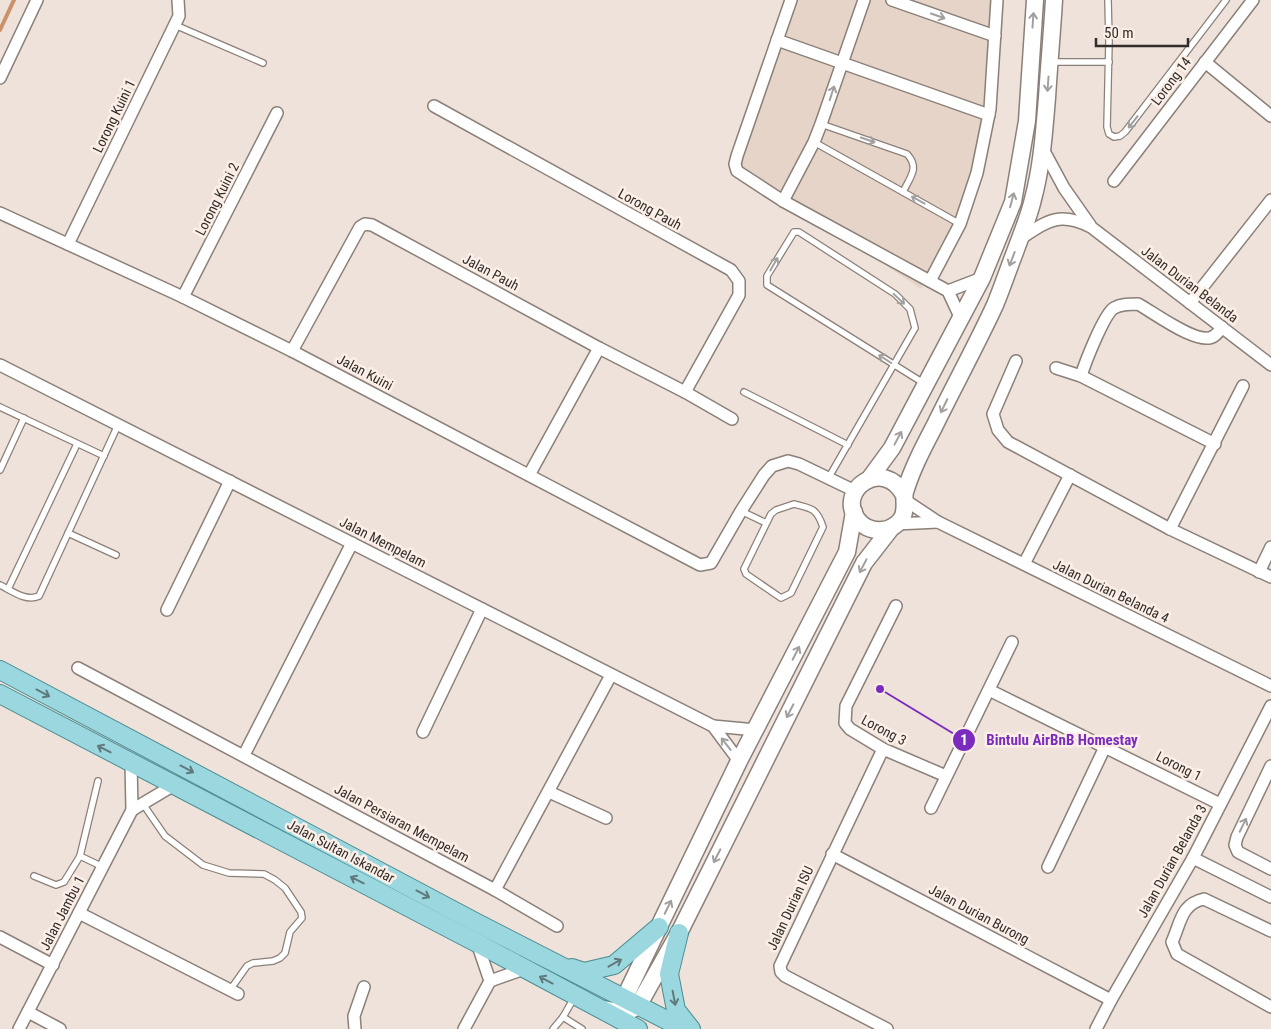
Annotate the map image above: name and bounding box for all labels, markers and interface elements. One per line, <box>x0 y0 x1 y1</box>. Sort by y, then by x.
one-way arrow <box>930 12 945 21</box>
one-way arrow <box>1029 13 1038 29</box>
scale bar <box>1096 15 1188 47</box>
text: 50 m <box>1104 24 1134 42</box>
street label: Lorong 14 <box>1148 54 1194 108</box>
one-way arrow <box>1043 75 1053 91</box>
street label: Lorong Kuini 1 <box>89 77 139 155</box>
one-way arrow <box>828 85 837 101</box>
one-way arrow <box>1128 115 1139 128</box>
one-way arrow <box>859 136 875 145</box>
street label: Lorong Kuini 2 <box>192 160 242 238</box>
street label: Lorong Pauh <box>616 185 684 233</box>
one-way arrow <box>1008 193 1017 209</box>
one-way arrow <box>910 195 925 205</box>
street label: Jalan Durian Belanda <box>1139 242 1241 326</box>
street label: Jalan Pauh <box>460 251 522 293</box>
one-way arrow <box>1007 251 1016 266</box>
one-way arrow <box>770 257 780 271</box>
one-way arrow <box>892 292 905 304</box>
street label: Jalan Kuini <box>334 351 396 393</box>
one-way arrow <box>879 353 893 363</box>
one-way arrow <box>939 398 948 413</box>
one-way arrow <box>894 431 903 446</box>
street label: Jalan Mempelam <box>337 513 429 571</box>
street label: Jalan Durian Belanda 4 <box>1050 556 1172 626</box>
one-way arrow <box>858 558 868 573</box>
one-way arrow <box>792 646 801 661</box>
one-way arrow <box>35 689 50 698</box>
one-way arrow <box>785 703 794 718</box>
street label: Lorong 3 <box>859 712 909 748</box>
callout: Bintulu AirBnB Homestay <box>951 725 1148 755</box>
text: 1 <box>960 731 968 749</box>
text: Bintulu AirBnB Homestay <box>986 731 1138 749</box>
one-way arrow <box>721 737 731 751</box>
one-way arrow <box>97 744 112 754</box>
street label: Lorong 1 <box>1154 748 1204 784</box>
one-way arrow <box>179 764 194 774</box>
street label: Jalan Persiaran Mempelam <box>332 781 472 865</box>
street label: Jalan Durian Belanda 3 <box>1134 802 1210 920</box>
street label: Jalan Sultan Iskandar <box>285 816 397 886</box>
one-way arrow <box>1238 818 1248 833</box>
one-way arrow <box>712 848 721 863</box>
street label: Jalan Durian ISU <box>764 863 817 953</box>
street label: Jalan Jambu 1 <box>36 873 88 953</box>
one-way arrow <box>350 875 365 884</box>
street label: Jalan Durian Burong <box>926 881 1032 947</box>
one-way arrow <box>415 890 430 899</box>
one-way arrow <box>663 900 673 915</box>
one-way arrow <box>608 957 622 967</box>
one-way arrow <box>539 975 554 984</box>
one-way arrow <box>669 990 679 1006</box>

